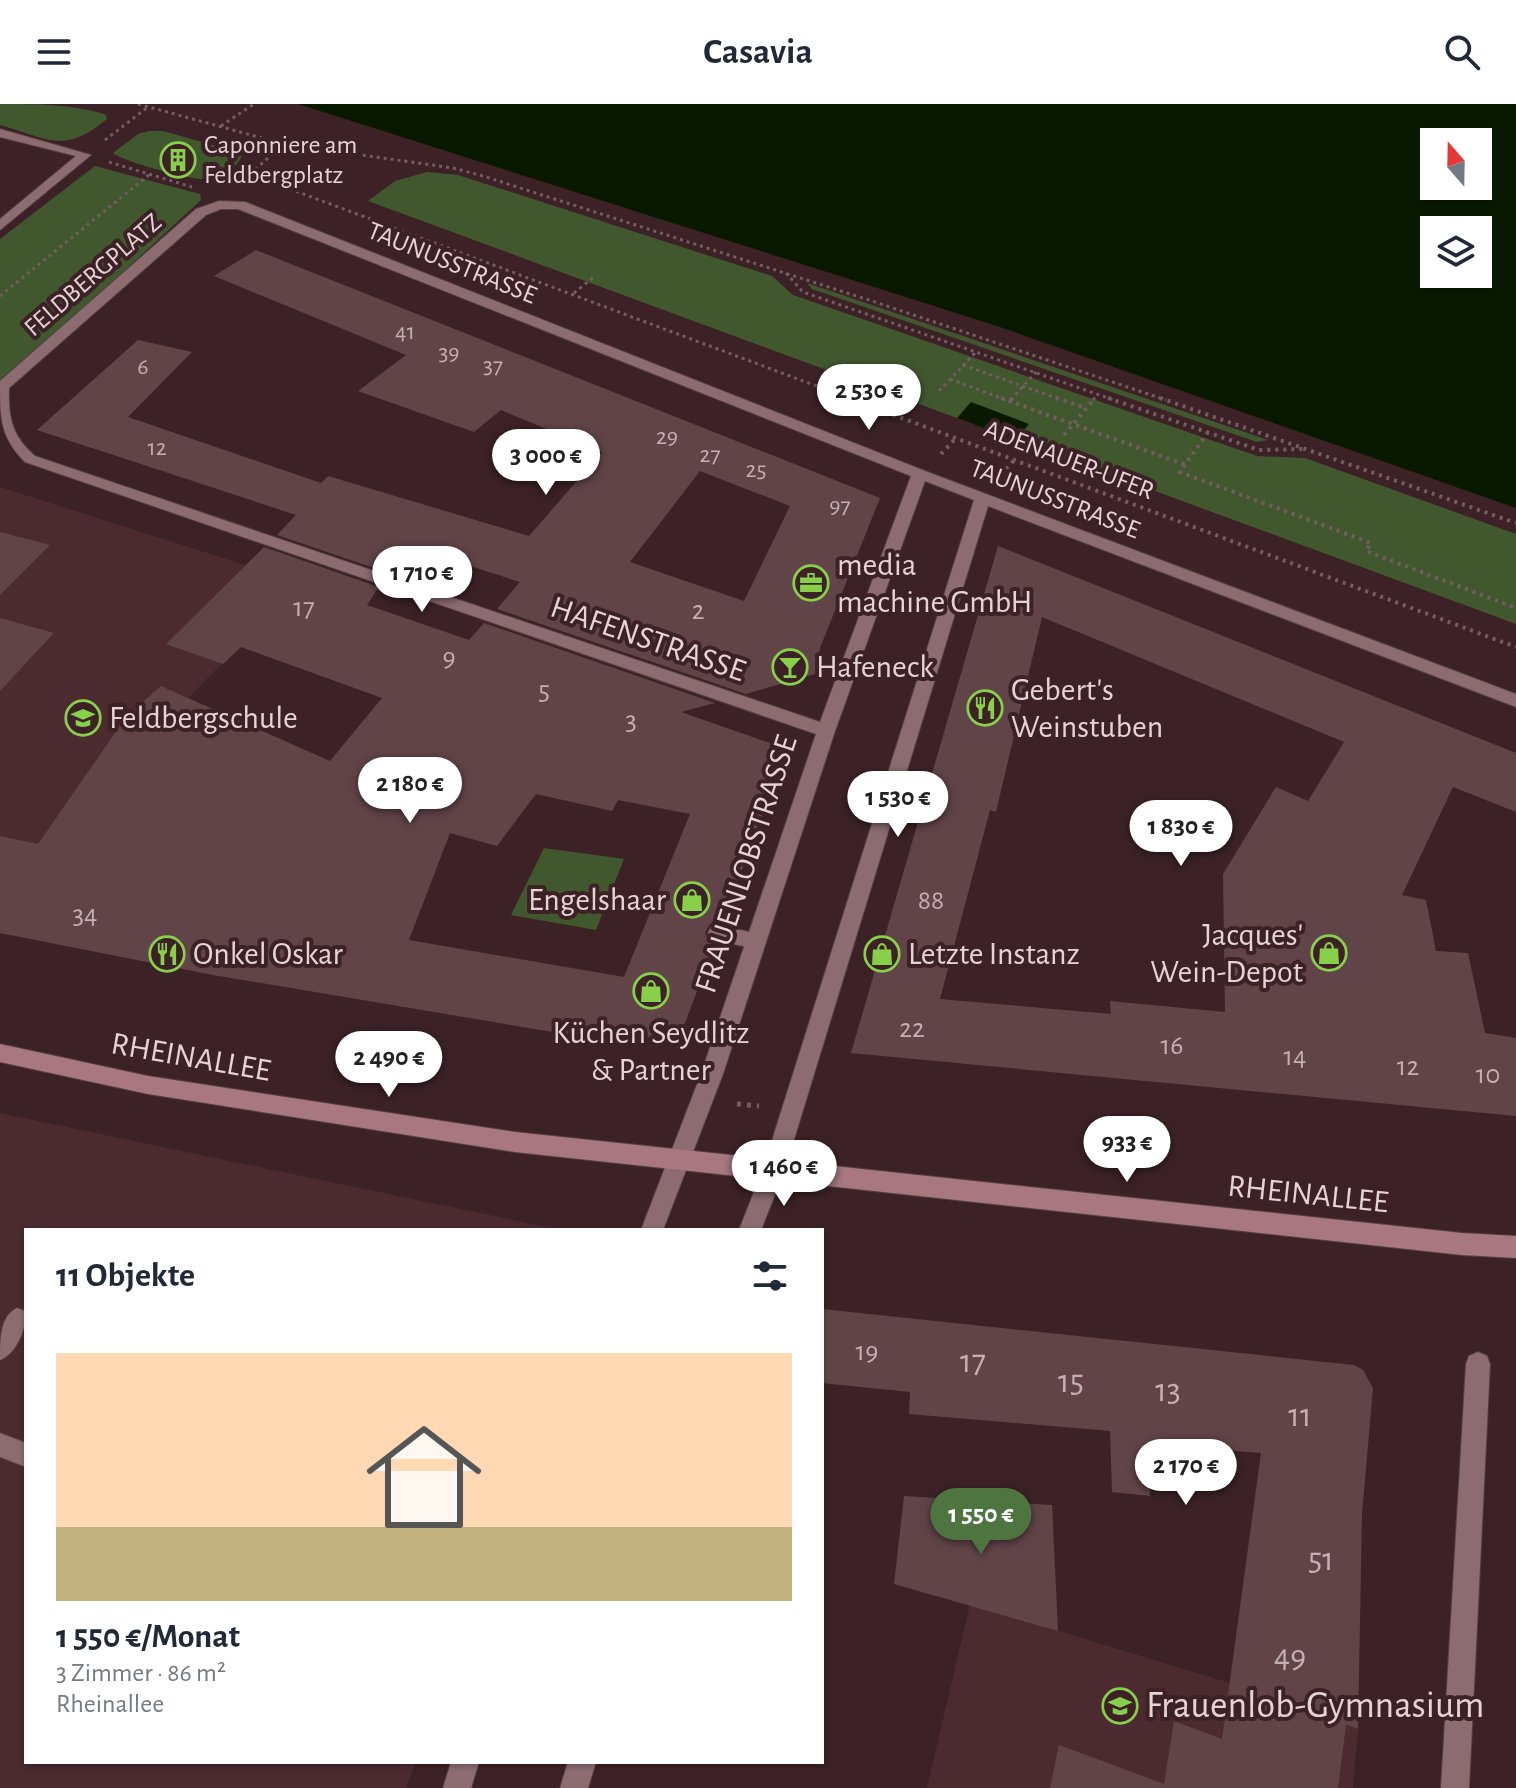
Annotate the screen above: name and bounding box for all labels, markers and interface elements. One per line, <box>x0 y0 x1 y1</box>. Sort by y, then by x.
icon: menu <box>32 30 76 74</box>
icon: search <box>1440 30 1484 74</box>
text: Casavia <box>703 34 813 70</box>
north arrow <box>1420 128 1492 200</box>
map controls <box>1420 128 1492 288</box>
place label: Caponniere am Feldbergplatz <box>204 132 357 188</box>
building icon: Caponniere am Feldbergplatz <box>159 141 197 179</box>
street label: FELDBERGPLATZ <box>20 209 166 341</box>
button: layers <box>1420 216 1492 288</box>
street label: TAUNUSSTRASSE <box>364 217 540 309</box>
house number: 41 <box>395 320 415 344</box>
house number: 39 <box>438 341 460 365</box>
house number: 37 <box>483 354 503 378</box>
house number: 6 <box>137 355 149 379</box>
pin: 2 530 € <box>795 364 943 432</box>
text: 2 530 € <box>835 377 903 403</box>
street label: ADENAUER-UFER <box>980 416 1158 504</box>
house number: 29 <box>656 425 678 449</box>
pin: 3 000 € <box>472 429 620 497</box>
house number: 12 <box>147 436 167 460</box>
text: 3 000 € <box>510 442 582 468</box>
house number: 27 <box>700 443 720 467</box>
street label: TAUNUSSTRASSE <box>967 455 1143 543</box>
house number: 25 <box>746 458 766 482</box>
house number: 97 <box>829 494 851 518</box>
pin: 1 710 € <box>348 546 496 614</box>
place label: media machine GmbH <box>837 549 1032 618</box>
text: 1 710 € <box>390 559 454 585</box>
office icon: media machine GmbH <box>792 564 830 602</box>
street label: HAFENSTRASSE <box>546 591 750 687</box>
house number: 17 <box>293 594 315 622</box>
house number: 2 <box>692 597 704 625</box>
house number: 9 <box>442 644 456 672</box>
bar icon: Hafeneck <box>771 648 809 686</box>
place label: Hafeneck <box>816 651 934 683</box>
place label: Gebert's Weinstuben <box>1011 674 1163 743</box>
house number: 5 <box>538 677 550 705</box>
restaurant icon: Gebert's Weinstuben <box>966 689 1004 727</box>
school or university icon: Feldbergschule <box>64 699 102 737</box>
place label: Feldbergschule <box>109 702 298 734</box>
house number: 3 <box>625 707 637 735</box>
street label: FRAUENLOBSTRASSE <box>689 731 803 997</box>
pin: 2 180 € <box>336 757 484 825</box>
text: 2 180 € <box>376 770 444 796</box>
pin: 1 530 € <box>824 771 972 839</box>
text: 1 530 € <box>865 784 931 810</box>
pin: 1 830 € <box>1107 800 1255 868</box>
text: 1 830 € <box>1148 813 1214 839</box>
shop icon: Engelshaar <box>673 881 711 919</box>
place label: Engelshaar <box>528 884 667 916</box>
house number: 88 <box>918 887 944 915</box>
house number: 34 <box>72 901 98 929</box>
place label: Jacques' Wein-Depot <box>1150 919 1303 988</box>
shop icon: Jacques' Wein-Depot <box>1310 934 1348 972</box>
restaurant icon: Onkel Oskar <box>148 935 186 973</box>
shop icon: Letzte Instanz <box>863 935 901 973</box>
place label: Onkel Oskar <box>193 938 343 970</box>
place label: Letzte Instanz <box>908 938 1080 970</box>
shop icon: Küchen Seydlitz & Partner <box>632 972 670 1010</box>
house number: 22 <box>899 1015 925 1043</box>
place label: Küchen Seydlitz & Partner <box>553 1017 749 1086</box>
street label: RHEINALLEE <box>109 1027 273 1087</box>
pin: 2 490 € <box>315 1031 463 1099</box>
house number: 16 <box>1161 1032 1183 1060</box>
house number: 14 <box>1283 1043 1307 1071</box>
text: 2 490 € <box>353 1044 425 1070</box>
house number: 12 <box>1397 1053 1419 1081</box>
house number: 10 <box>1476 1061 1500 1089</box>
pin: 933 € <box>1071 1116 1183 1184</box>
text: 933 € <box>1101 1129 1153 1155</box>
pin: 1 460 € <box>710 1140 858 1208</box>
text: 1 460 € <box>750 1153 818 1179</box>
street label: RHEINALLEE <box>1226 1170 1390 1218</box>
icon: filters <box>748 1254 792 1298</box>
text: 11 Objekte <box>56 1259 195 1293</box>
house number: 19 <box>856 1338 878 1366</box>
house number: 17 <box>960 1345 986 1379</box>
house number: 15 <box>1058 1365 1084 1399</box>
house number: 13 <box>1155 1374 1181 1408</box>
house number: 11 <box>1288 1399 1312 1433</box>
icon: home <box>352 1405 496 1549</box>
pin: 2 170 € <box>1112 1439 1260 1507</box>
text: 2 170 € <box>1153 1452 1219 1478</box>
pin: 1 550 € <box>907 1488 1055 1556</box>
text: 1 550 € <box>948 1501 1014 1527</box>
house number: 51 <box>1308 1543 1334 1577</box>
text: 1 550 €/Monat <box>56 1620 240 1654</box>
house number: 49 <box>1274 1640 1306 1674</box>
text: 3 Zimmer · 86 m² <box>56 1660 226 1686</box>
school or university icon: Frauenlob-Gymnasium <box>1101 1687 1139 1725</box>
place label: Frauenlob-Gymnasium <box>1146 1687 1484 1725</box>
text: Rheinallee <box>56 1691 164 1717</box>

